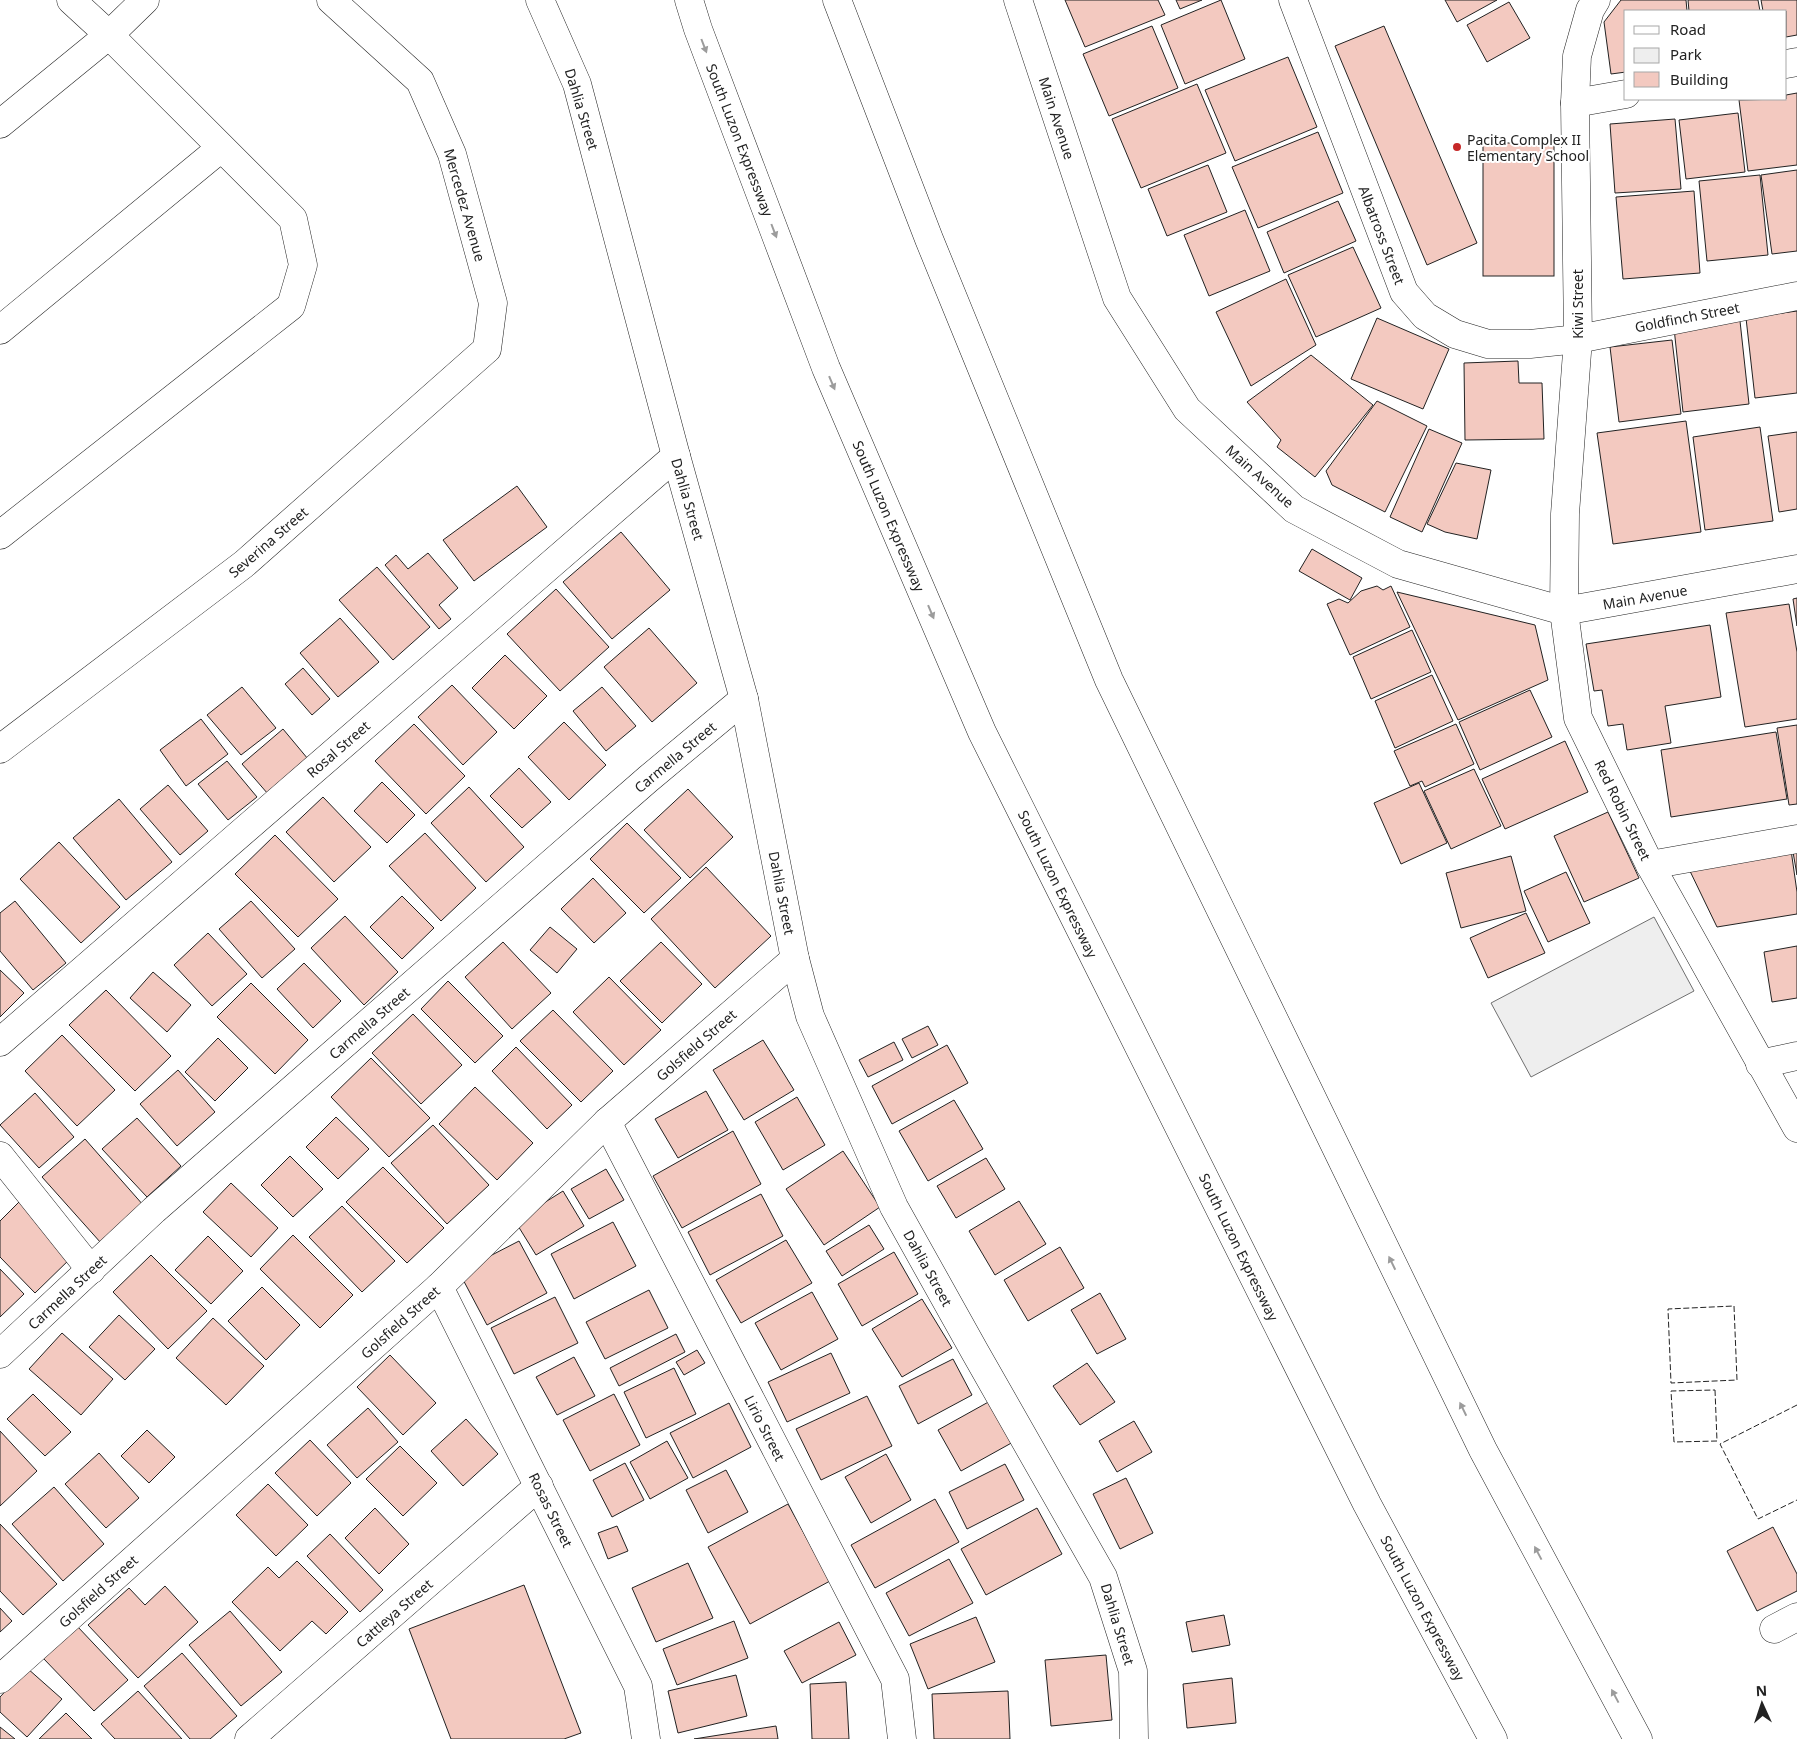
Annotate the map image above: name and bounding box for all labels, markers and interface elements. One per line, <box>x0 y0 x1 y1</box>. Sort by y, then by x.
legend <box>1624 10 1787 100</box>
text: Road <box>1670 19 1706 39</box>
one-way arrow <box>700 39 708 54</box>
text: Park <box>1670 44 1702 64</box>
street label: South Luzon Expressway <box>702 61 778 220</box>
street label: Dahlia Street <box>561 66 603 152</box>
text: Building <box>1670 69 1728 89</box>
street label: Main Avenue <box>1035 74 1079 162</box>
place label: Pacita Complex II Elementary School <box>1467 130 1589 165</box>
marker: Pacita Complex II Elementary School <box>1451 141 1463 153</box>
street label: Mercedez Avenue <box>440 146 490 264</box>
street label: Albatross Street <box>1354 183 1410 287</box>
one-way arrow <box>770 224 778 239</box>
street label: Kiwi Street <box>1568 269 1587 339</box>
street label: Goldfinch Street <box>1633 298 1741 336</box>
one-way arrow <box>828 376 836 391</box>
street label: South Luzon Expressway <box>849 438 930 595</box>
street label: Main Avenue <box>1222 440 1298 512</box>
street label: Dahlia Street <box>667 456 709 542</box>
street label: Severina Street <box>224 502 312 582</box>
street label: Main Avenue <box>1601 580 1689 614</box>
one-way arrow <box>927 605 935 619</box>
street label: Rosal Street <box>302 716 374 782</box>
street label: Carmella Street <box>630 717 720 797</box>
street label: Red Robin Street <box>1590 757 1656 863</box>
street label: South Luzon Expressway <box>1014 807 1102 962</box>
street label: Dahlia Street <box>765 850 799 936</box>
street label: Carmella Street <box>325 983 413 1063</box>
street label: Golsfield Street <box>652 1005 740 1085</box>
street label: South Luzon Expressway <box>1195 1170 1283 1325</box>
street label: Dahlia Street <box>899 1226 957 1310</box>
street label: Carmella Street <box>23 1251 111 1333</box>
one-way arrow <box>1388 1256 1396 1270</box>
street label: Golsfield Street <box>356 1281 444 1363</box>
street label: Lirio Street <box>740 1392 790 1464</box>
one-way arrow <box>1459 1402 1467 1416</box>
street label: Rosas Street <box>525 1469 577 1551</box>
street label: South Luzon Expressway <box>1377 1532 1470 1685</box>
one-way arrow <box>1534 1546 1542 1560</box>
street label: Golsfield Street <box>54 1550 142 1632</box>
street label: Cattleya Street <box>352 1574 436 1652</box>
street label: Dahlia Street <box>1097 1581 1139 1667</box>
north arrow <box>1737 1679 1787 1729</box>
text: N <box>1755 1681 1767 1700</box>
one-way arrow <box>1611 1689 1619 1703</box>

